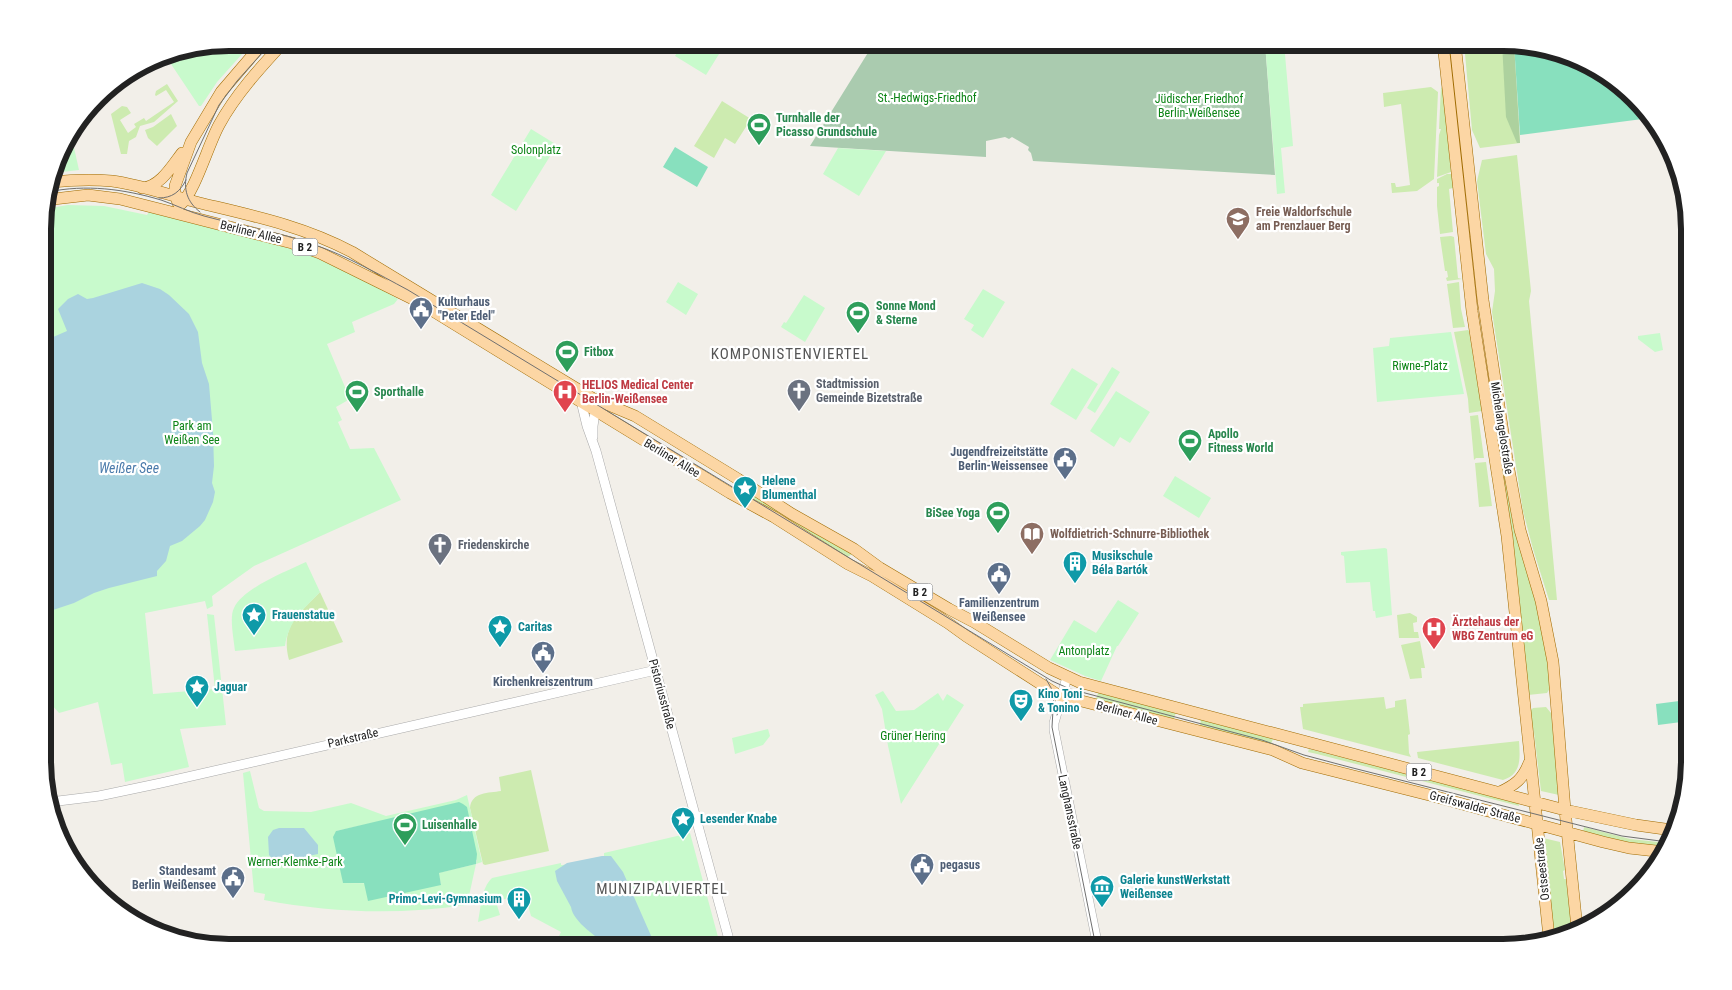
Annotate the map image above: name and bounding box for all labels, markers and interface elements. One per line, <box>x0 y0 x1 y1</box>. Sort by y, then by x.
park label: St.-Hedwigs-Friedhof <box>877 91 977 105</box>
park label: Jüdischer Friedhof Berlin-Weißensee <box>1155 92 1243 120</box>
place label: Turnhalle der Picasso Grundschule <box>776 111 877 139</box>
sports icon: Turnhalle der Picasso Grundschule <box>746 112 772 146</box>
park label: Solonplatz <box>511 143 561 157</box>
place label: Freie Waldorfschule am Prenzlauer Berg <box>1256 205 1352 233</box>
school or university icon: Freie Waldorfschule am Prenzlauer Berg <box>1225 206 1251 240</box>
street label: Berliner Allee <box>219 218 284 246</box>
road number: B 2 <box>292 238 318 256</box>
place label: Kulturhaus "Peter Edel" <box>438 295 495 323</box>
public building icon: Kulturhaus "Peter Edel" <box>408 296 434 330</box>
place label: Sonne Mond & Sterne <box>876 299 936 327</box>
sports icon: Sonne Mond & Sterne <box>845 300 871 334</box>
sports icon: Fitbox <box>554 339 580 373</box>
place label: Fitbox <box>584 345 614 359</box>
district label: KOMPONISTENVIERTEL <box>711 345 869 363</box>
park label: Riwne-Platz <box>1392 359 1448 373</box>
place label: Stadtmission Gemeinde Bizetstraße <box>816 377 923 405</box>
place label: HELIOS Medical Center Berlin-Weißensee <box>582 378 693 406</box>
church icon: Stadtmission Gemeinde Bizetstraße <box>786 378 812 412</box>
sports icon: Sporthalle <box>344 379 370 413</box>
hospital icon: HELIOS Medical Center Berlin-Weißensee <box>552 379 578 413</box>
street label: Michelangelostraße <box>1488 381 1516 476</box>
place label: Sporthalle <box>374 385 424 399</box>
park label: Park am Weißen See <box>164 419 220 447</box>
place label: Apollo Fitness World <box>1208 427 1274 455</box>
sports icon: Apollo Fitness World <box>1177 428 1203 462</box>
street label: Berliner Allee <box>641 436 703 480</box>
place label: Jugendfreizeitstätte Berlin-Weissensee <box>950 445 1048 473</box>
public building icon: Jugendfreizeitstätte Berlin-Weissensee <box>1052 446 1078 480</box>
water label: Weißer See <box>99 460 159 476</box>
place label: Helene Blumenthal <box>762 474 816 502</box>
place icon: Helene Blumenthal <box>732 475 758 509</box>
sports icon: BiSee Yoga <box>985 500 1011 534</box>
place label: BiSee Yoga <box>926 506 980 520</box>
library icon: Wolfdietrich-Schnurre-Bibliothek <box>1019 521 1045 555</box>
place label: Wolfdietrich-Schnurre-Bibliothek <box>1050 527 1209 541</box>
church icon: Friedenskirche <box>427 532 453 566</box>
place label: Friedenskirche <box>458 538 529 552</box>
place label: Musikschule Béla Bartók <box>1092 549 1153 577</box>
building icon: Musikschule Béla Bartók <box>1062 550 1088 584</box>
public building icon: Familienzentrum Weißensee <box>986 561 1012 595</box>
road number: B 2 <box>908 584 932 600</box>
place label: Familienzentrum Weißensee <box>959 596 1039 624</box>
place icon: Frauenstatue <box>241 602 267 636</box>
place label: Frauenstatue <box>272 608 335 622</box>
place icon: Caritas <box>487 614 513 648</box>
place label: Ärztehaus der WBG Zentrum eG <box>1452 614 1533 643</box>
hospital icon: Ärztehaus der WBG Zentrum eG <box>1421 616 1447 650</box>
place label: Caritas <box>518 620 553 634</box>
public building icon: Kirchenkreiszentrum <box>530 640 556 674</box>
park label: Antonplatz <box>1058 644 1110 658</box>
street label: Pistoriusstraße <box>646 657 678 731</box>
place icon: Jaguar <box>184 674 210 708</box>
place label: Kirchenkreiszentrum <box>493 675 593 689</box>
place label: Jaguar <box>214 680 247 694</box>
place label: Kino Toni & Tonino <box>1038 687 1082 715</box>
theatre icon: Kino Toni & Tonino <box>1008 688 1034 722</box>
street label: Berliner Allee <box>1095 698 1160 728</box>
street label: Parkstraße <box>326 725 380 751</box>
park label: Grüner Hering <box>880 729 946 743</box>
road number: B 2 <box>1406 764 1432 780</box>
street label: Langhansstraße <box>1055 773 1085 851</box>
street label: Greifswalder Straße <box>1428 788 1522 826</box>
place icon: Lesender Knabe <box>670 806 696 840</box>
sports icon: Luisenhalle <box>392 812 418 846</box>
place label: Lesender Knabe <box>700 812 777 826</box>
place label: Luisenhalle <box>422 818 477 832</box>
street label: Ostseestraße <box>1532 837 1552 901</box>
public building icon: pegasus <box>909 852 935 886</box>
park label: Werner-Klemke-Park <box>247 855 343 869</box>
place label: pegasus <box>940 858 981 872</box>
place label: Standesamt Berlin Weißensee <box>132 864 216 892</box>
public building icon: Standesamt Berlin Weißensee <box>220 865 246 899</box>
place label: Galerie kunstWerkstatt Weißensee <box>1120 873 1230 901</box>
museum icon: Galerie kunstWerkstatt Weißensee <box>1089 874 1115 908</box>
district label: MUNIZIPALVIERTEL <box>596 880 728 898</box>
building icon: Primo-Levi-Gymnasium <box>506 886 532 920</box>
place label: Primo-Levi-Gymnasium <box>389 892 502 906</box>

